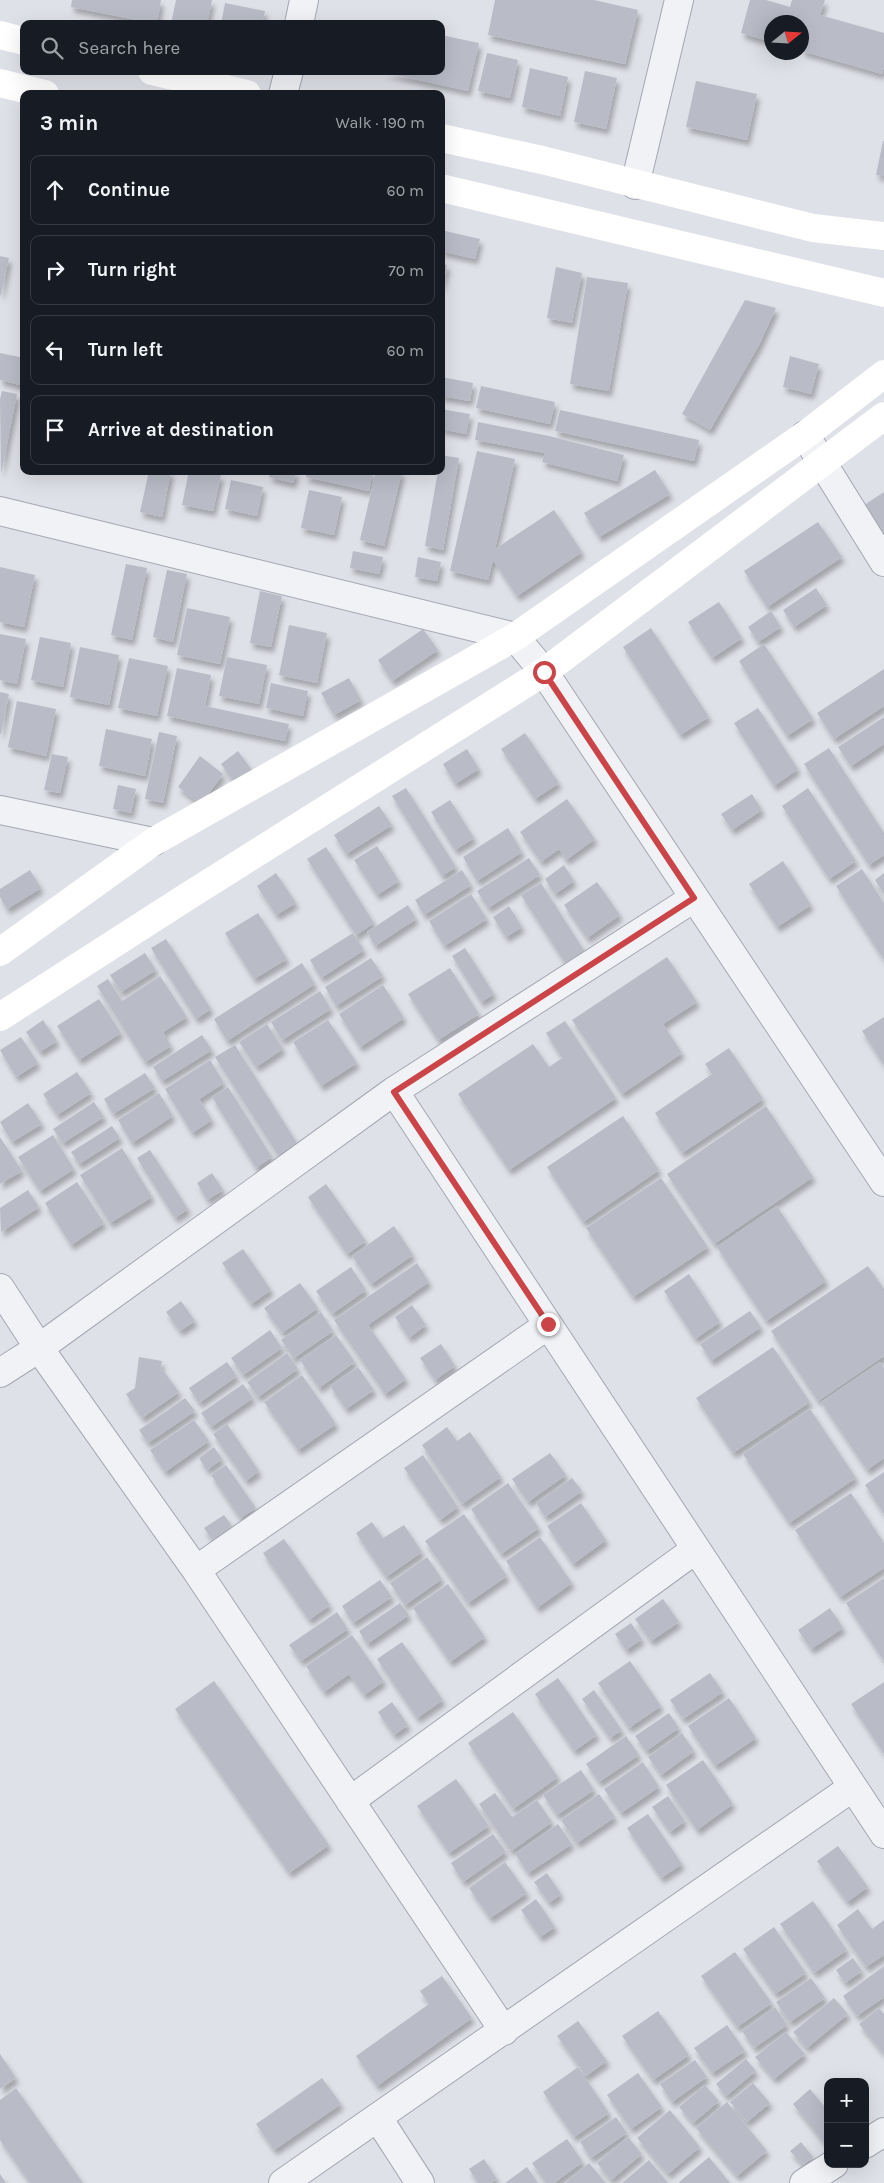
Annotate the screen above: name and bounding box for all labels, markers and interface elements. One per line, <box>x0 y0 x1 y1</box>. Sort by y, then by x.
north arrow <box>764 15 809 60</box>
search box <box>20 20 445 75</box>
icon: search <box>38 34 66 62</box>
text: Search here <box>78 37 180 59</box>
text: 3 min <box>40 111 98 135</box>
text: Walk · 190 m <box>336 113 425 132</box>
icon: ahead <box>41 176 69 204</box>
text: Continue <box>88 179 170 201</box>
text: 60 m <box>387 181 424 200</box>
icon: right <box>41 256 69 284</box>
text: Turn right <box>88 259 177 281</box>
text: 70 m <box>388 261 424 280</box>
icon: left <box>41 336 69 364</box>
text: Turn left <box>88 339 163 361</box>
text: 60 m <box>387 341 424 360</box>
icon: arrive <box>41 416 69 444</box>
text: Arrive at destination <box>88 419 274 441</box>
route start <box>533 661 556 684</box>
route end <box>537 1313 560 1336</box>
map controls <box>824 2078 869 2168</box>
button: + <box>824 2078 869 2123</box>
button: − <box>824 2123 869 2168</box>

